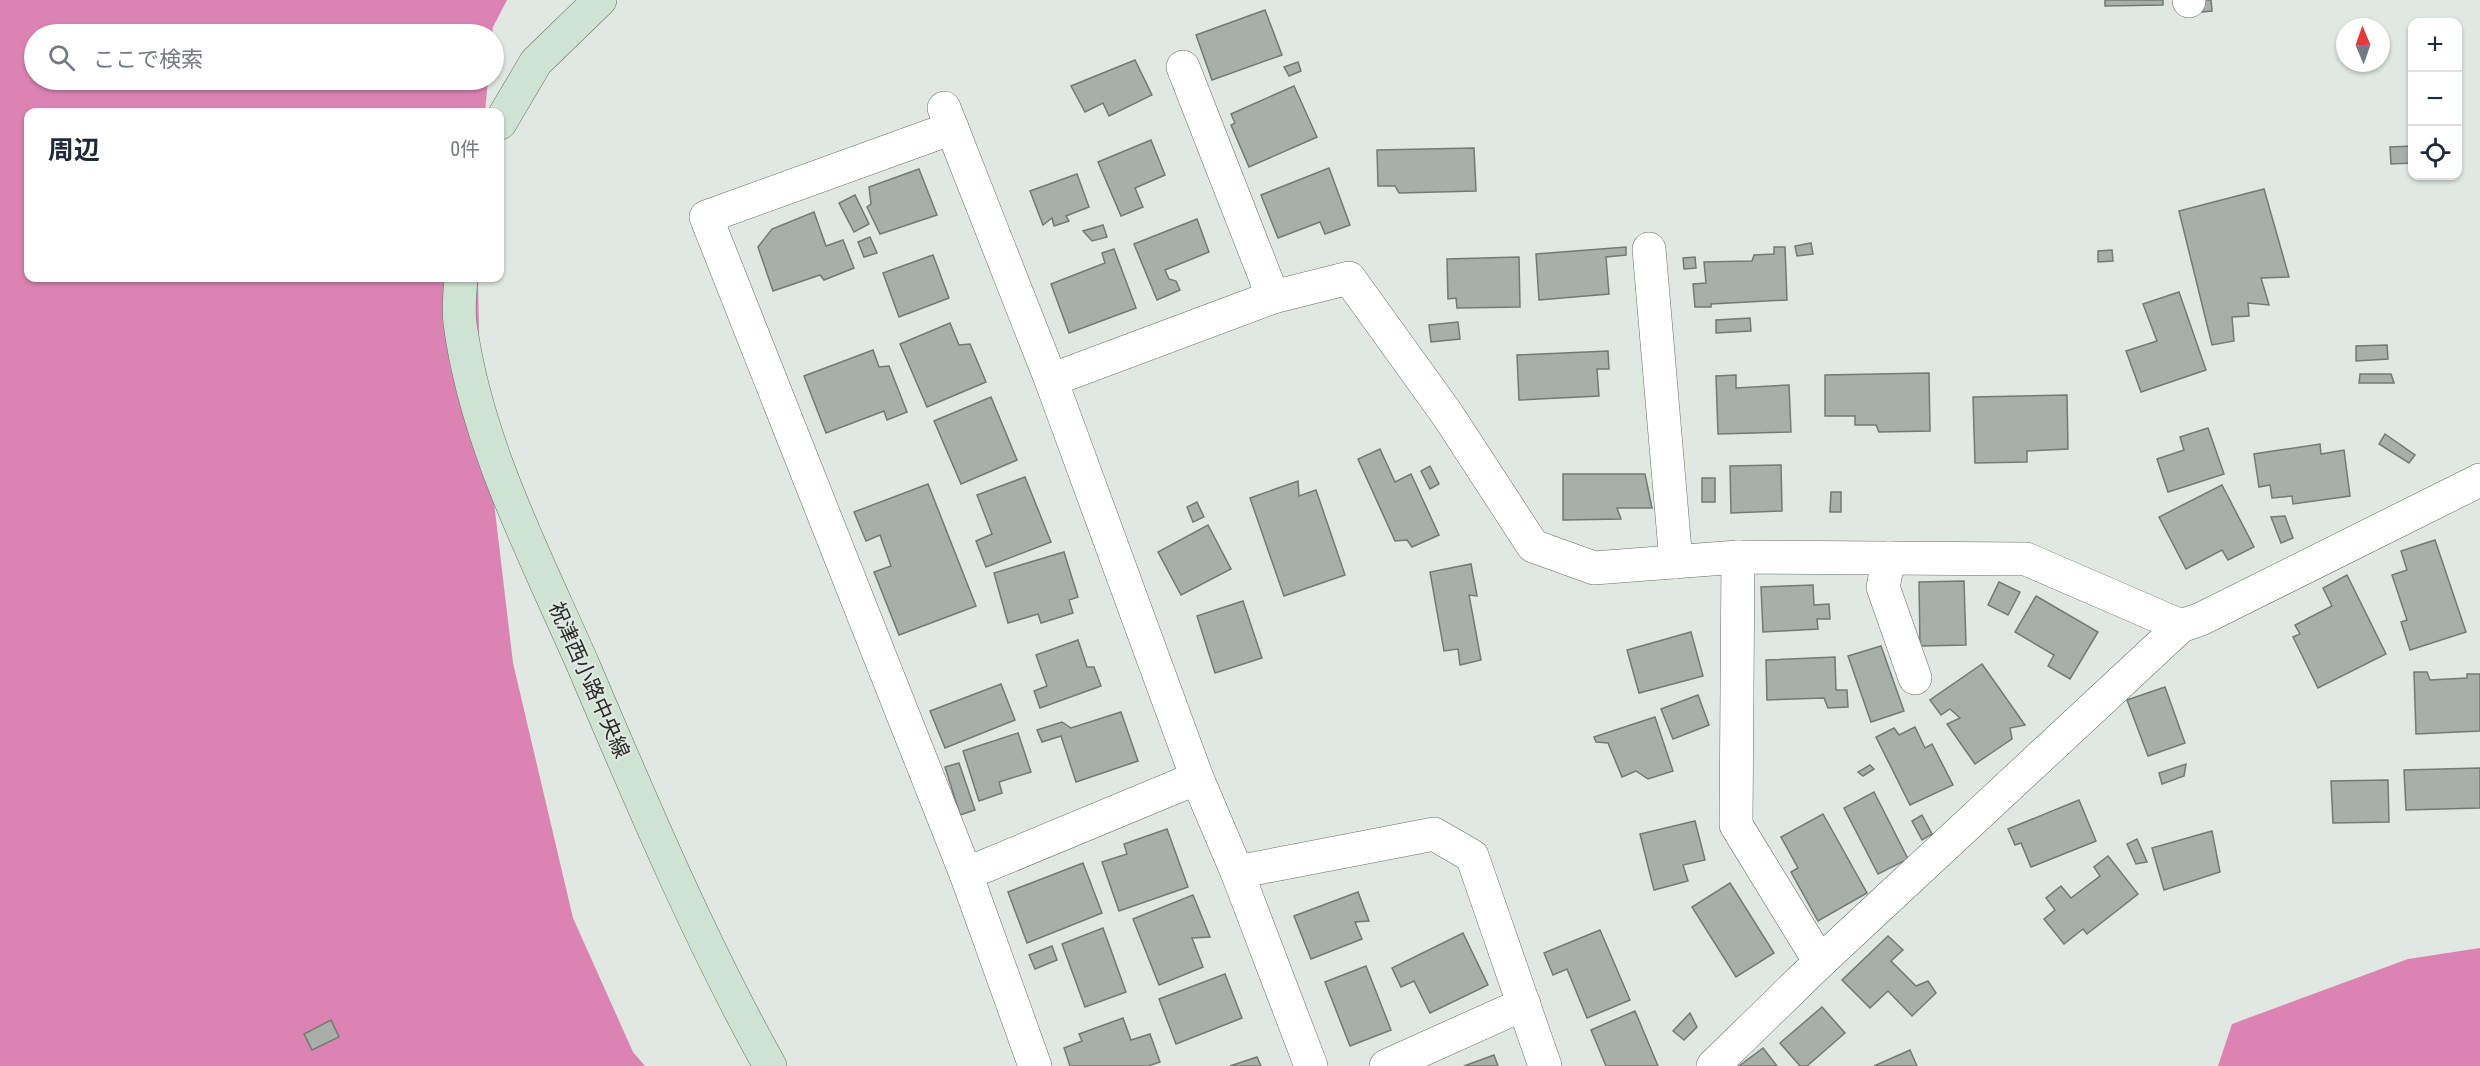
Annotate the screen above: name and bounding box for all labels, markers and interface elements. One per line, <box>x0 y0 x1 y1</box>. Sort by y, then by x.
north arrow <box>2336 18 2390 72</box>
map controls <box>2408 18 2462 180</box>
button: + <box>2408 18 2462 72</box>
search box <box>24 24 504 90</box>
icon: search <box>45 41 78 74</box>
text: ここで検索 <box>93 47 203 72</box>
button: − <box>2408 72 2462 126</box>
button: locate <box>2408 126 2462 180</box>
text: 周辺 <box>48 135 100 165</box>
text: 0件 <box>450 137 480 161</box>
street label: 祝津西小路中央線 <box>544 598 634 762</box>

